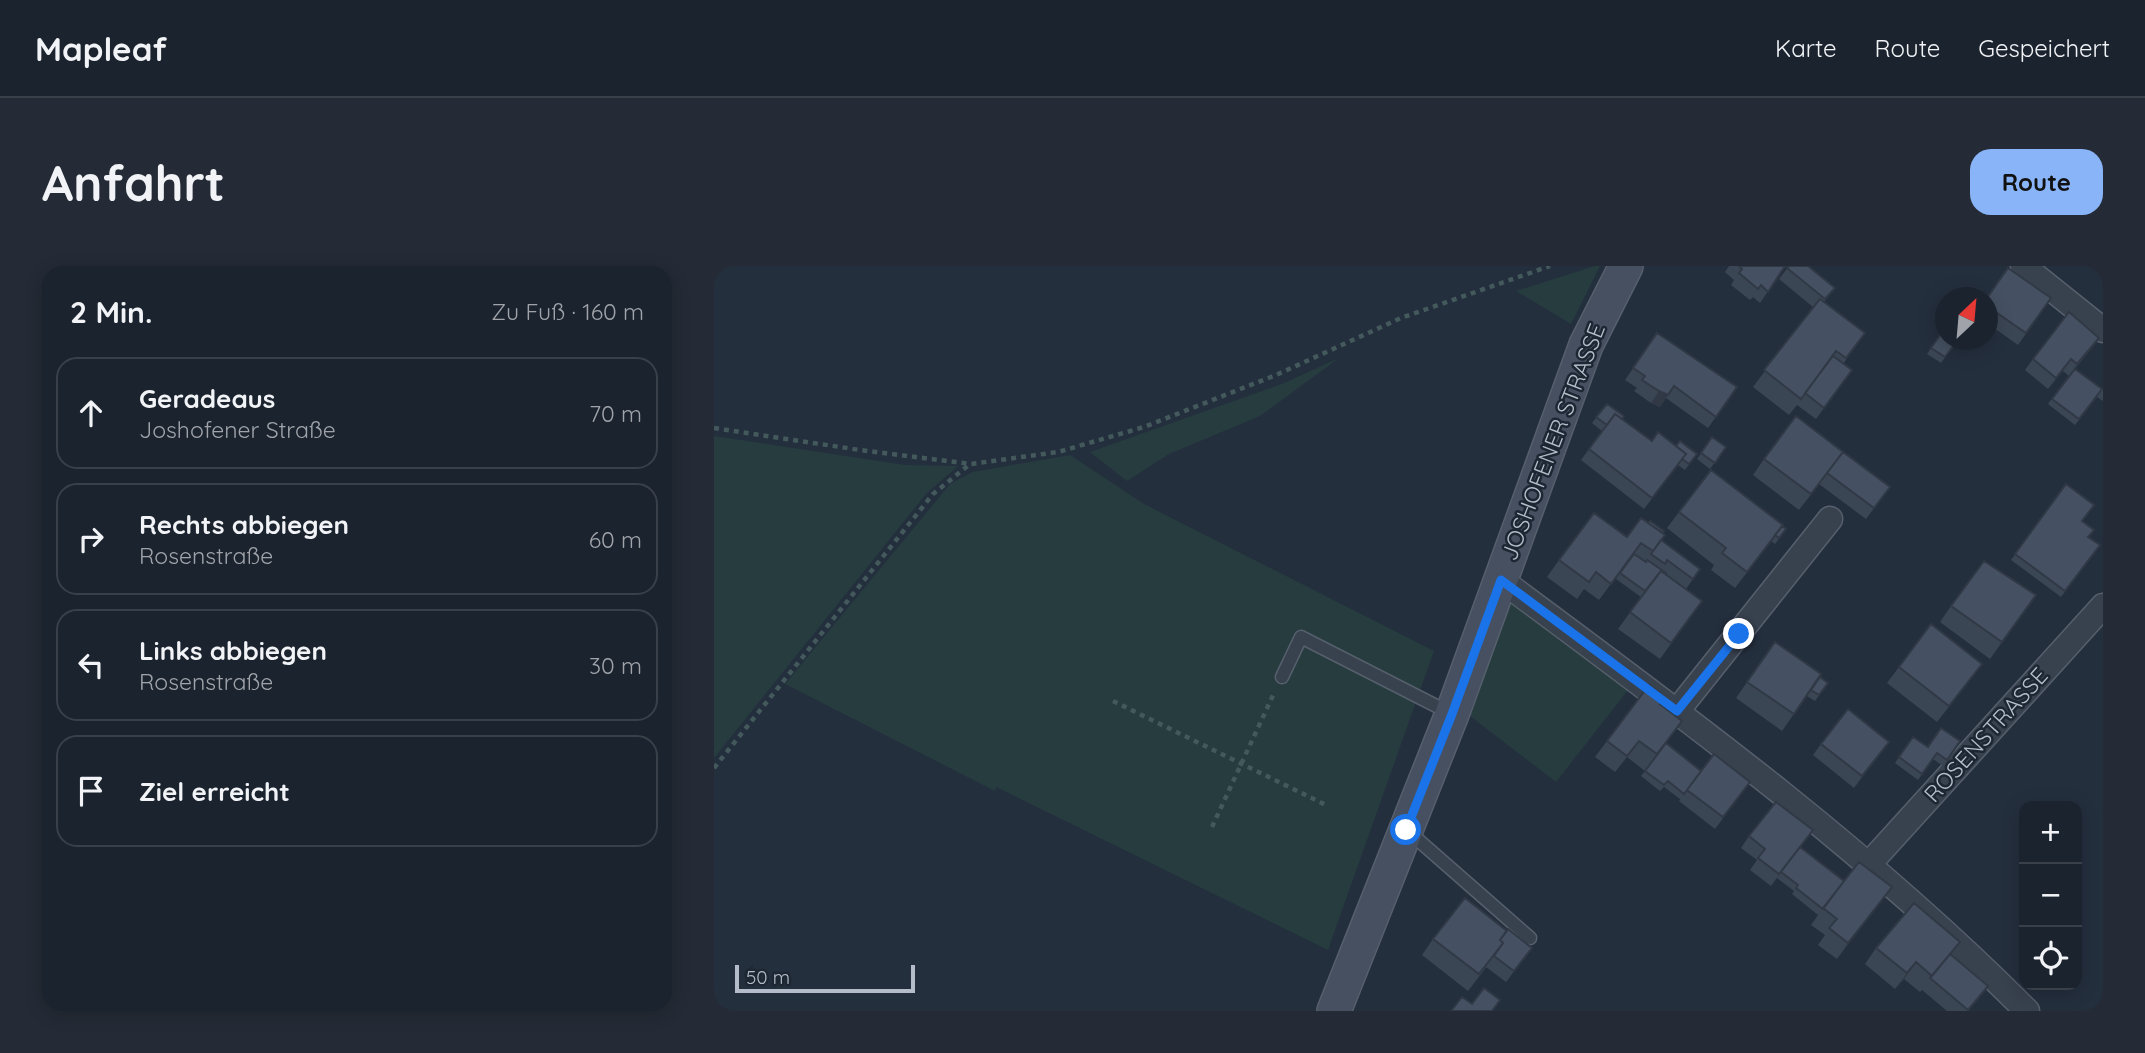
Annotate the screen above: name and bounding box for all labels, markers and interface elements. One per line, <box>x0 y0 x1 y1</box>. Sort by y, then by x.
text: Mapleaf <box>35 28 167 69</box>
text: Karte <box>1775 33 1837 63</box>
text: Route <box>1875 33 1940 63</box>
text: Gespeichert <box>1978 33 2110 63</box>
button: Route <box>1970 149 2103 215</box>
text: Anfahrt <box>42 152 225 213</box>
north arrow <box>1935 287 1998 350</box>
text: 2 Min. <box>70 293 152 331</box>
text: Zu Fuß · 160 m <box>491 297 644 326</box>
street label: JOSHOFENER STRASSE <box>1494 319 1611 564</box>
text: Geradeaus <box>139 382 275 415</box>
icon: ahead <box>72 394 110 432</box>
text: 70 m <box>589 399 642 428</box>
text: Joshofener Straße <box>139 415 336 444</box>
text: Rechts abbiegen <box>139 508 349 541</box>
icon: right <box>72 520 110 558</box>
text: 60 m <box>589 525 642 554</box>
text: Rosenstraße <box>139 541 273 570</box>
route end <box>1723 618 1754 649</box>
text: Links abbiegen <box>139 634 327 667</box>
icon: left <box>72 646 110 684</box>
text: 30 m <box>589 651 642 680</box>
street label: ROSENSTRASSE <box>1917 661 2054 808</box>
text: Rosenstraße <box>139 667 273 696</box>
icon: arrive <box>72 772 110 810</box>
text: Ziel erreicht <box>139 775 290 808</box>
map controls <box>2019 801 2082 990</box>
button: + <box>2019 801 2082 864</box>
route start <box>1390 814 1421 845</box>
button: − <box>2019 864 2082 927</box>
button: locate <box>2019 927 2082 990</box>
scale bar <box>735 962 915 994</box>
text: 50 m <box>746 965 790 989</box>

